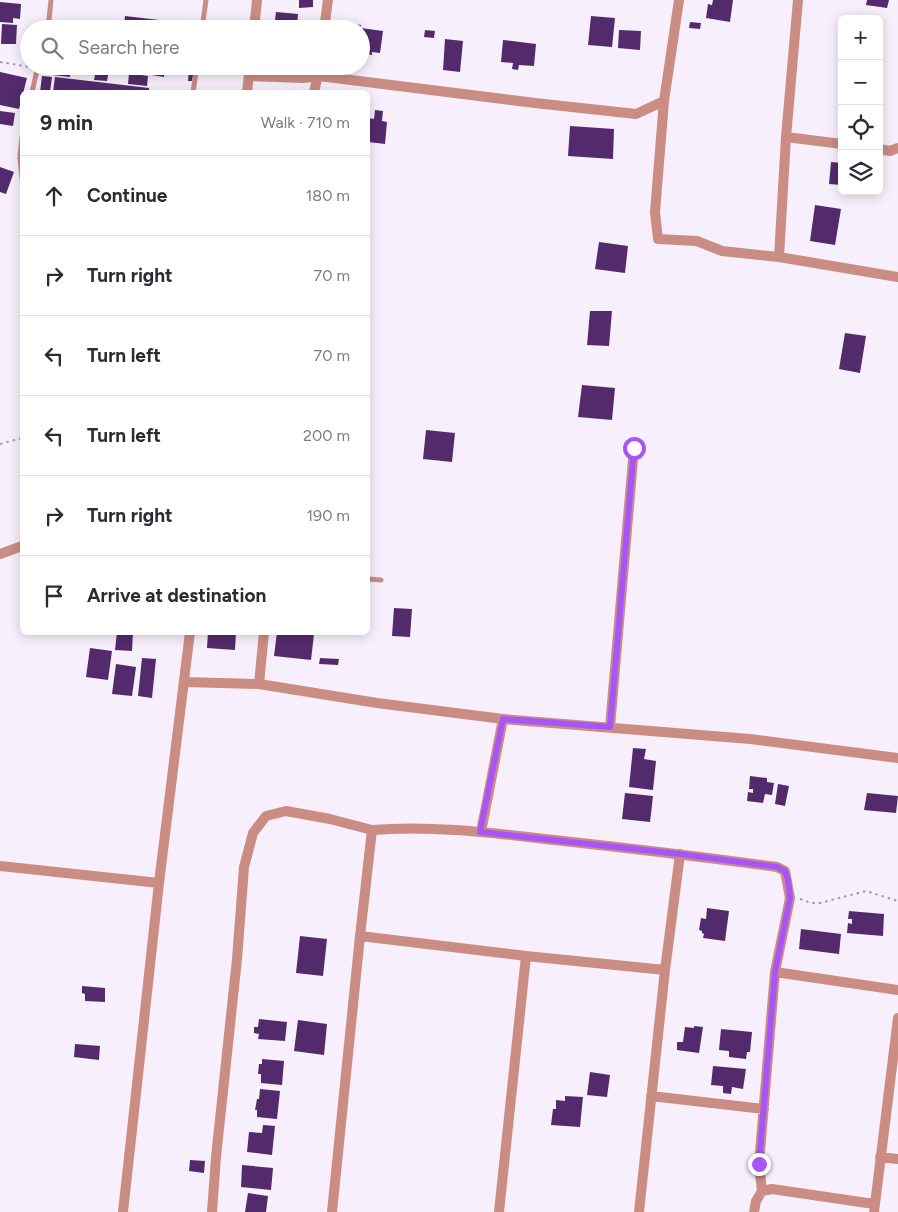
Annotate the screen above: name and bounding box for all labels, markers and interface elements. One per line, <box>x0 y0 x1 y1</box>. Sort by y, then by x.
map controls <box>838 15 883 195</box>
button: + <box>838 15 883 60</box>
search box <box>20 20 370 75</box>
icon: search <box>38 34 66 62</box>
text: Search here <box>78 36 180 59</box>
button: − <box>838 60 883 105</box>
button: locate <box>838 105 883 150</box>
text: 9 min <box>40 110 93 135</box>
text: Walk · 710 m <box>261 113 350 132</box>
button: layers <box>838 150 883 195</box>
icon: ahead <box>40 182 68 210</box>
text: Continue <box>87 184 167 207</box>
text: 180 m <box>306 186 350 205</box>
icon: right <box>40 262 68 290</box>
text: Turn right <box>87 264 173 287</box>
text: 70 m <box>314 266 350 285</box>
icon: left <box>40 342 68 370</box>
text: Turn left <box>87 344 161 367</box>
text: 70 m <box>314 346 350 365</box>
icon: left <box>40 422 68 450</box>
text: Turn left <box>87 424 161 447</box>
text: 200 m <box>303 426 350 445</box>
route start <box>623 437 646 460</box>
icon: right <box>40 502 68 530</box>
text: Turn right <box>87 504 173 527</box>
text: 190 m <box>307 506 350 525</box>
icon: arrive <box>40 582 68 610</box>
text: Arrive at destination <box>87 584 266 607</box>
route end <box>748 1153 771 1176</box>

